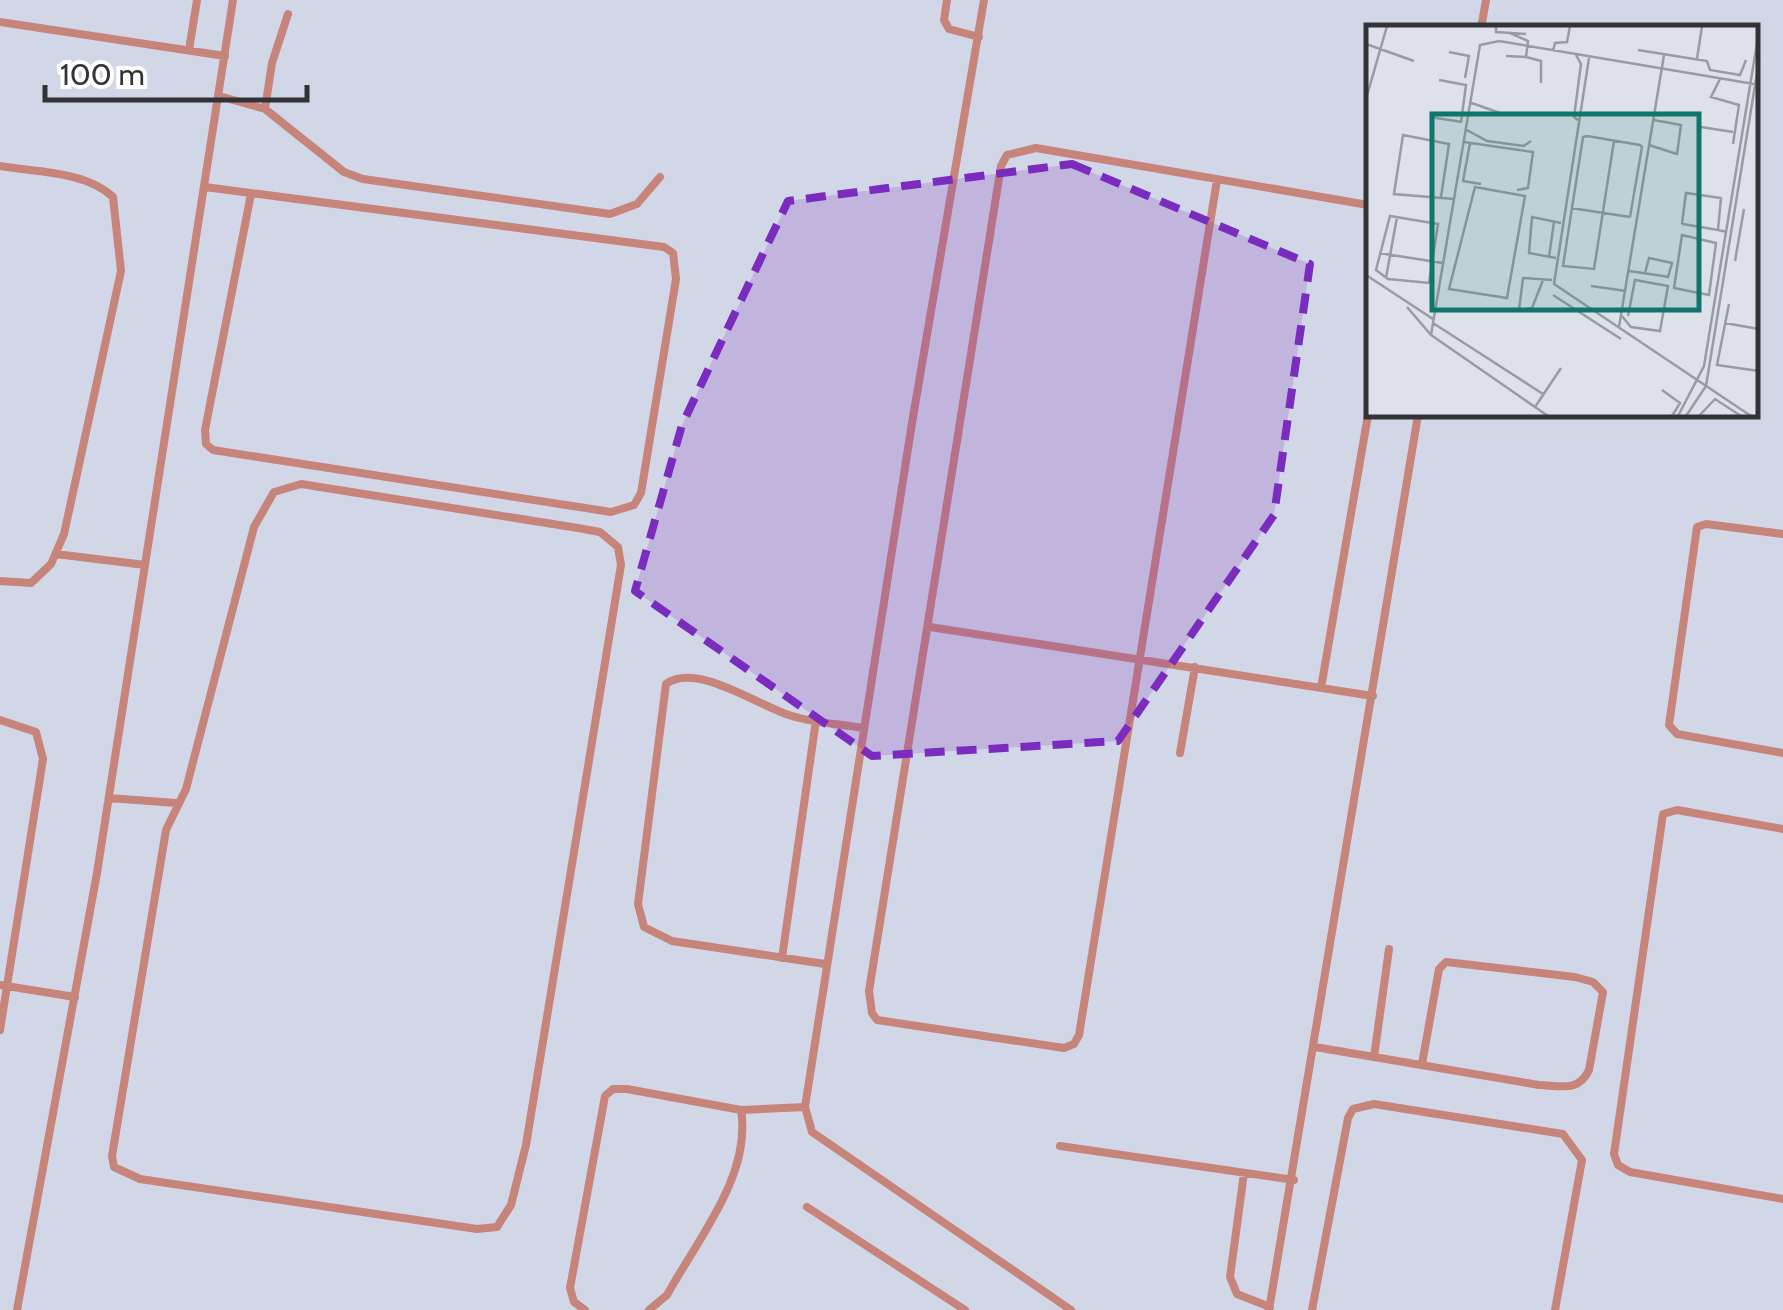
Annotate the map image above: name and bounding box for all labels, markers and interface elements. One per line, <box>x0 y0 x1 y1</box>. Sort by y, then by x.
inset map <box>1366 25 1758 418</box>
scale bar <box>45 40 308 102</box>
text: 100 m <box>60 56 145 93</box>

